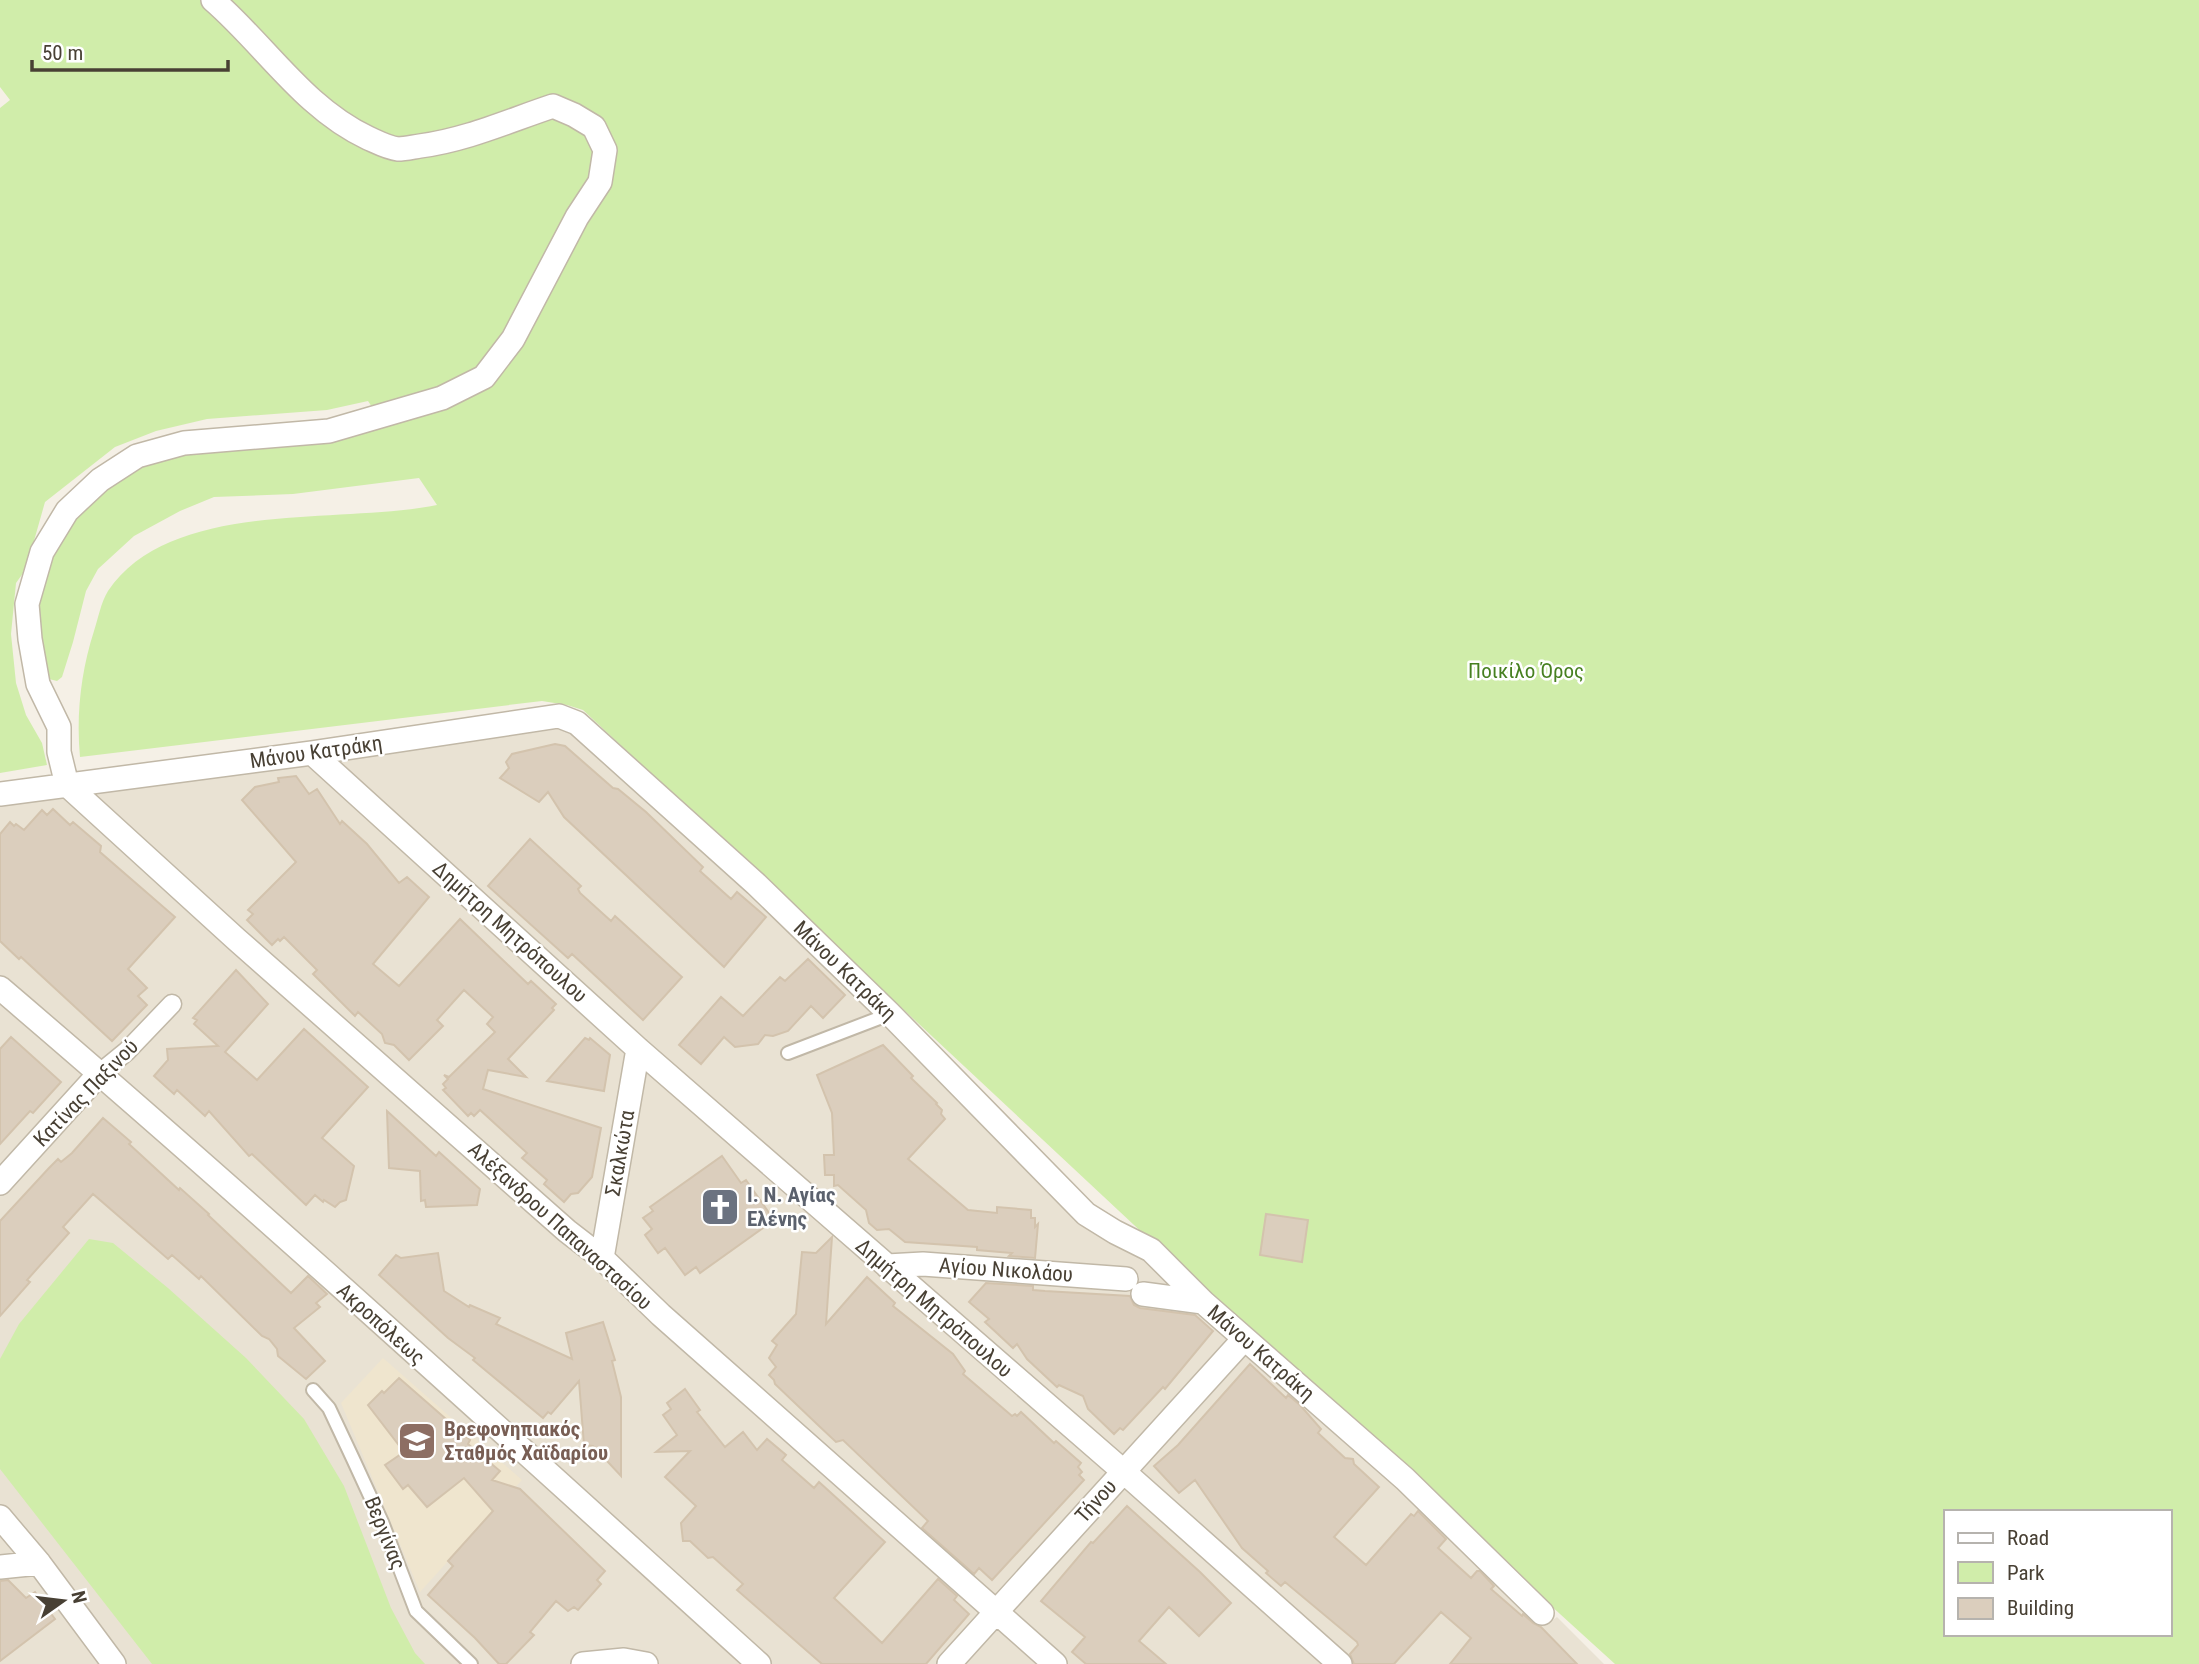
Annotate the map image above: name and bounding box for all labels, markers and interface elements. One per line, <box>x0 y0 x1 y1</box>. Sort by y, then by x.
scale bar <box>32 28 228 72</box>
text: 50 m <box>42 41 83 65</box>
park label: Ποικίλο Όρος <box>1468 659 1584 683</box>
street label: Μάνου Κατράκη <box>248 731 384 773</box>
street label: Δημήτρη Μητρόπουλου <box>428 856 592 1008</box>
street label: Μάνου Κατράκη <box>789 916 901 1026</box>
street label: Κατίνας Παξινού <box>29 1035 143 1151</box>
street label: Σκαλκώτα <box>601 1108 639 1198</box>
street label: Αλέξανδρου Παπαναστασίου <box>463 1137 657 1315</box>
place label: Ι. Ν. Αγίας Ελένης <box>747 1183 835 1231</box>
church icon: Ι. Ν. Αγίας Ελένης <box>699 1186 741 1228</box>
street label: Δημήτρη Μητρόπουλου <box>851 1234 1017 1382</box>
street label: Αγίου Νικολάου <box>938 1253 1074 1287</box>
street label: Ακροπόλεως <box>332 1278 430 1370</box>
street label: Μάνου Κατράκη <box>1203 1300 1319 1406</box>
place label: Βρεφονηπιακός Σταθμός Χαϊδαρίου <box>444 1417 608 1465</box>
school or university icon: Βρεφονηπιακός Σταθμός Χαϊδαρίου <box>396 1420 438 1462</box>
street label: Τήνου <box>1070 1474 1122 1528</box>
street label: Βεργίνας <box>360 1493 410 1573</box>
legend <box>1944 1510 2171 1636</box>
text: Road <box>2007 1526 2049 1550</box>
text: Park <box>2007 1561 2045 1585</box>
north arrow <box>28 1566 98 1636</box>
text: N <box>66 1589 92 1605</box>
text: Building <box>2007 1596 2074 1620</box>

